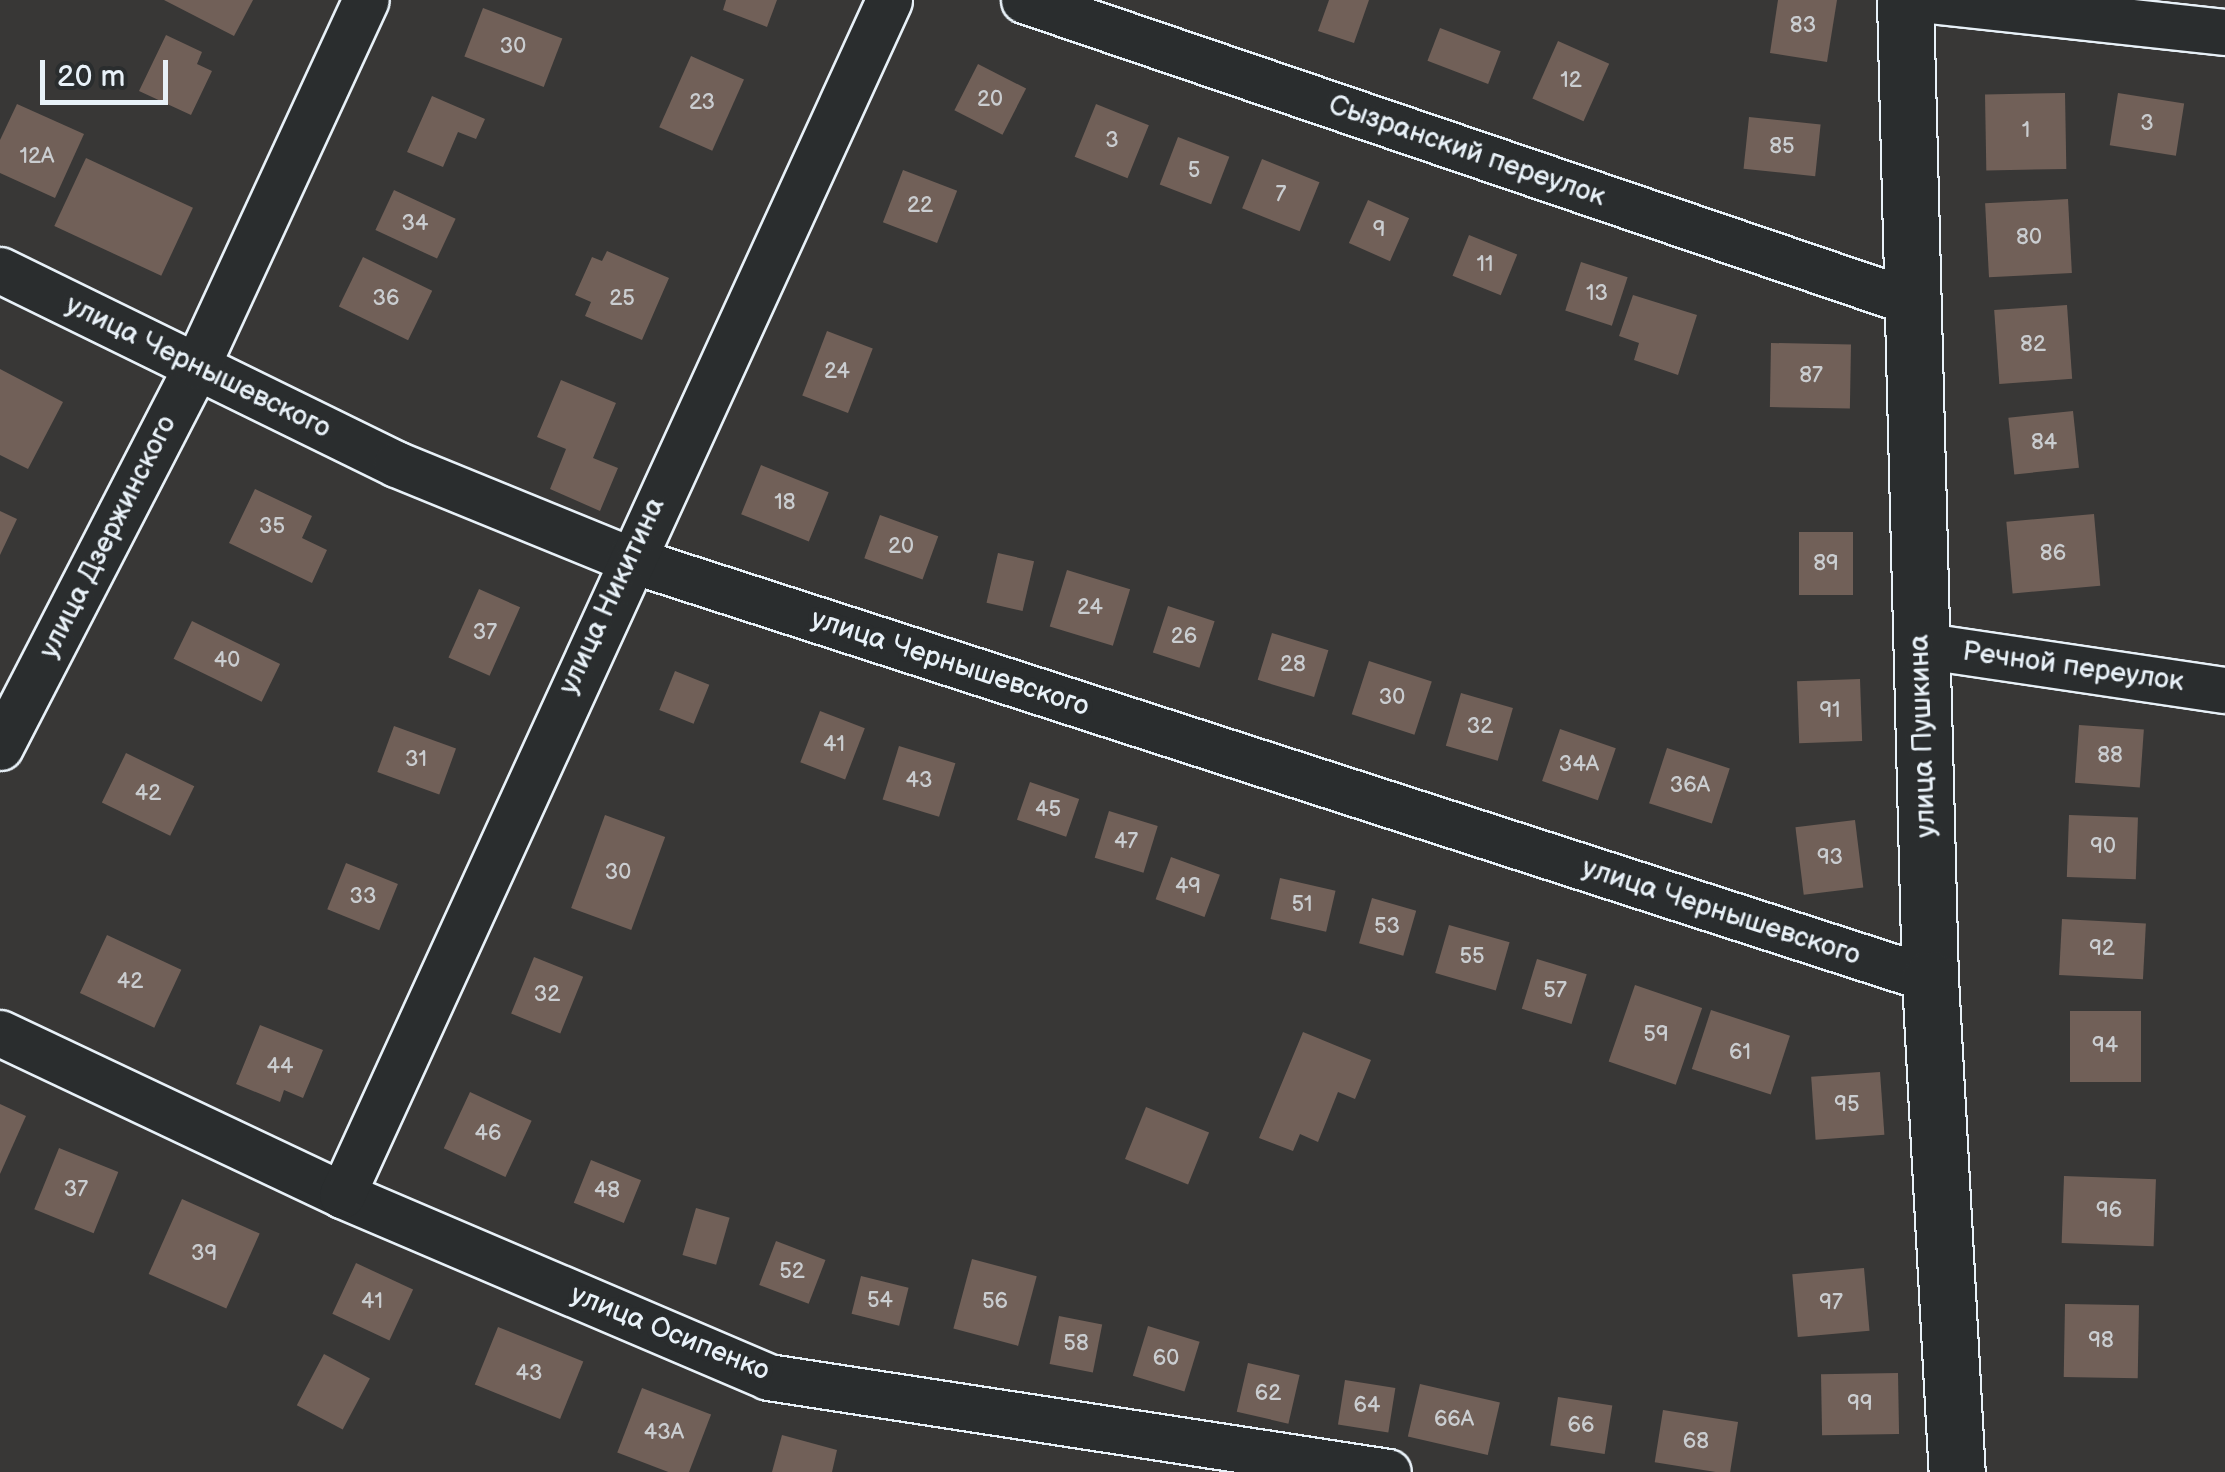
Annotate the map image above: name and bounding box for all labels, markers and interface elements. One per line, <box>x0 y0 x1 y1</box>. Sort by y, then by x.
house number: 83 <box>1790 13 1816 39</box>
house number: 30 <box>500 34 526 60</box>
scale bar <box>45 40 172 102</box>
text: 20 m <box>57 59 125 95</box>
house number: 12 <box>1560 68 1582 94</box>
house number: 20 <box>977 87 1003 113</box>
street label: Сызранский переулок <box>1324 88 1610 214</box>
house number: 23 <box>689 90 715 116</box>
house number: 3 <box>2140 111 2154 137</box>
house number: 1 <box>2022 118 2030 144</box>
house number: 3 <box>1105 128 1119 154</box>
house number: 85 <box>1769 134 1795 160</box>
house number: 12А <box>20 144 54 170</box>
house number: 5 <box>1188 158 1200 184</box>
house number: 7 <box>1276 182 1286 208</box>
house number: 22 <box>907 193 933 219</box>
house number: 34 <box>402 211 428 237</box>
house number: 9 <box>1373 217 1385 243</box>
house number: 80 <box>2016 225 2042 251</box>
house number: 11 <box>1476 252 1494 278</box>
house number: 13 <box>1586 281 1608 307</box>
house number: 36 <box>373 286 399 312</box>
house number: 25 <box>609 286 635 312</box>
street label: улица Чернышевского <box>60 288 336 446</box>
house number: 82 <box>2020 332 2046 358</box>
house number: 24 <box>824 359 850 385</box>
house number: 87 <box>1799 363 1823 389</box>
street label: улица Дзержинского <box>32 410 184 664</box>
house number: 84 <box>2031 430 2057 456</box>
house number: 18 <box>774 490 796 516</box>
street label: улица Никитина <box>552 492 672 700</box>
house number: 35 <box>259 514 285 540</box>
house number: 20 <box>888 534 914 560</box>
house number: 86 <box>2040 541 2066 567</box>
house number: 89 <box>1813 551 1839 577</box>
house number: 24 <box>1077 595 1103 621</box>
street label: улица Чернышевского <box>807 602 1093 724</box>
house number: 37 <box>473 620 497 646</box>
house number: 26 <box>1171 624 1197 650</box>
street label: улица Пушкина <box>1903 634 1943 838</box>
street label: Речной переулок <box>1960 635 2186 699</box>
house number: 40 <box>214 648 240 674</box>
house number: 28 <box>1280 652 1306 678</box>
house number: 30 <box>1379 685 1405 711</box>
house number: 91 <box>1819 698 1841 724</box>
house number: 32 <box>1467 714 1493 740</box>
house number: 41 <box>823 732 845 758</box>
house number: 88 <box>2097 743 2123 769</box>
house number: 31 <box>405 747 427 773</box>
house number: 34А <box>1559 752 1599 778</box>
house number: 43 <box>906 768 932 794</box>
house number: 36А <box>1670 773 1710 799</box>
house number: 42 <box>135 781 161 807</box>
house number: 45 <box>1035 797 1061 823</box>
house number: 47 <box>1114 829 1138 855</box>
house number: 90 <box>2090 834 2116 860</box>
house number: 93 <box>1817 845 1843 871</box>
street label: улица Чернышевского <box>1578 851 1864 973</box>
house number: 30 <box>605 860 631 886</box>
house number: 49 <box>1175 874 1201 900</box>
house number: 33 <box>349 884 377 910</box>
house number: 51 <box>1291 892 1313 918</box>
house number: 53 <box>1374 914 1400 940</box>
house number: 92 <box>2089 936 2115 962</box>
house number: 55 <box>1459 944 1485 970</box>
house number: 42 <box>117 969 143 995</box>
house number: 57 <box>1543 978 1567 1004</box>
house number: 32 <box>534 982 560 1008</box>
house number: 59 <box>1643 1022 1669 1048</box>
house number: 94 <box>2092 1033 2118 1059</box>
house number: 61 <box>1729 1040 1751 1066</box>
house number: 44 <box>267 1054 293 1080</box>
house number: 95 <box>1834 1092 1860 1118</box>
house number: 46 <box>475 1121 501 1147</box>
house number: 37 <box>64 1177 88 1203</box>
house number: 48 <box>594 1178 620 1204</box>
house number: 96 <box>2096 1198 2122 1224</box>
house number: 39 <box>191 1241 217 1267</box>
house number: 52 <box>779 1259 805 1285</box>
street label: улица Осипенко <box>566 1278 774 1388</box>
house number: 54 <box>867 1288 893 1314</box>
house number: 41 <box>361 1289 383 1315</box>
house number: 56 <box>982 1289 1008 1315</box>
house number: 97 <box>1819 1290 1843 1316</box>
house number: 98 <box>2088 1328 2114 1354</box>
house number: 58 <box>1063 1331 1089 1357</box>
house number: 60 <box>1153 1346 1179 1372</box>
house number: 43 <box>516 1361 542 1387</box>
house number: 62 <box>1255 1381 1281 1407</box>
house number: 99 <box>1847 1391 1873 1417</box>
house number: 64 <box>1354 1393 1380 1419</box>
house number: 66А <box>1434 1407 1474 1433</box>
house number: 66 <box>1568 1413 1594 1439</box>
house number: 43А <box>644 1420 684 1446</box>
house number: 68 <box>1683 1429 1709 1455</box>

